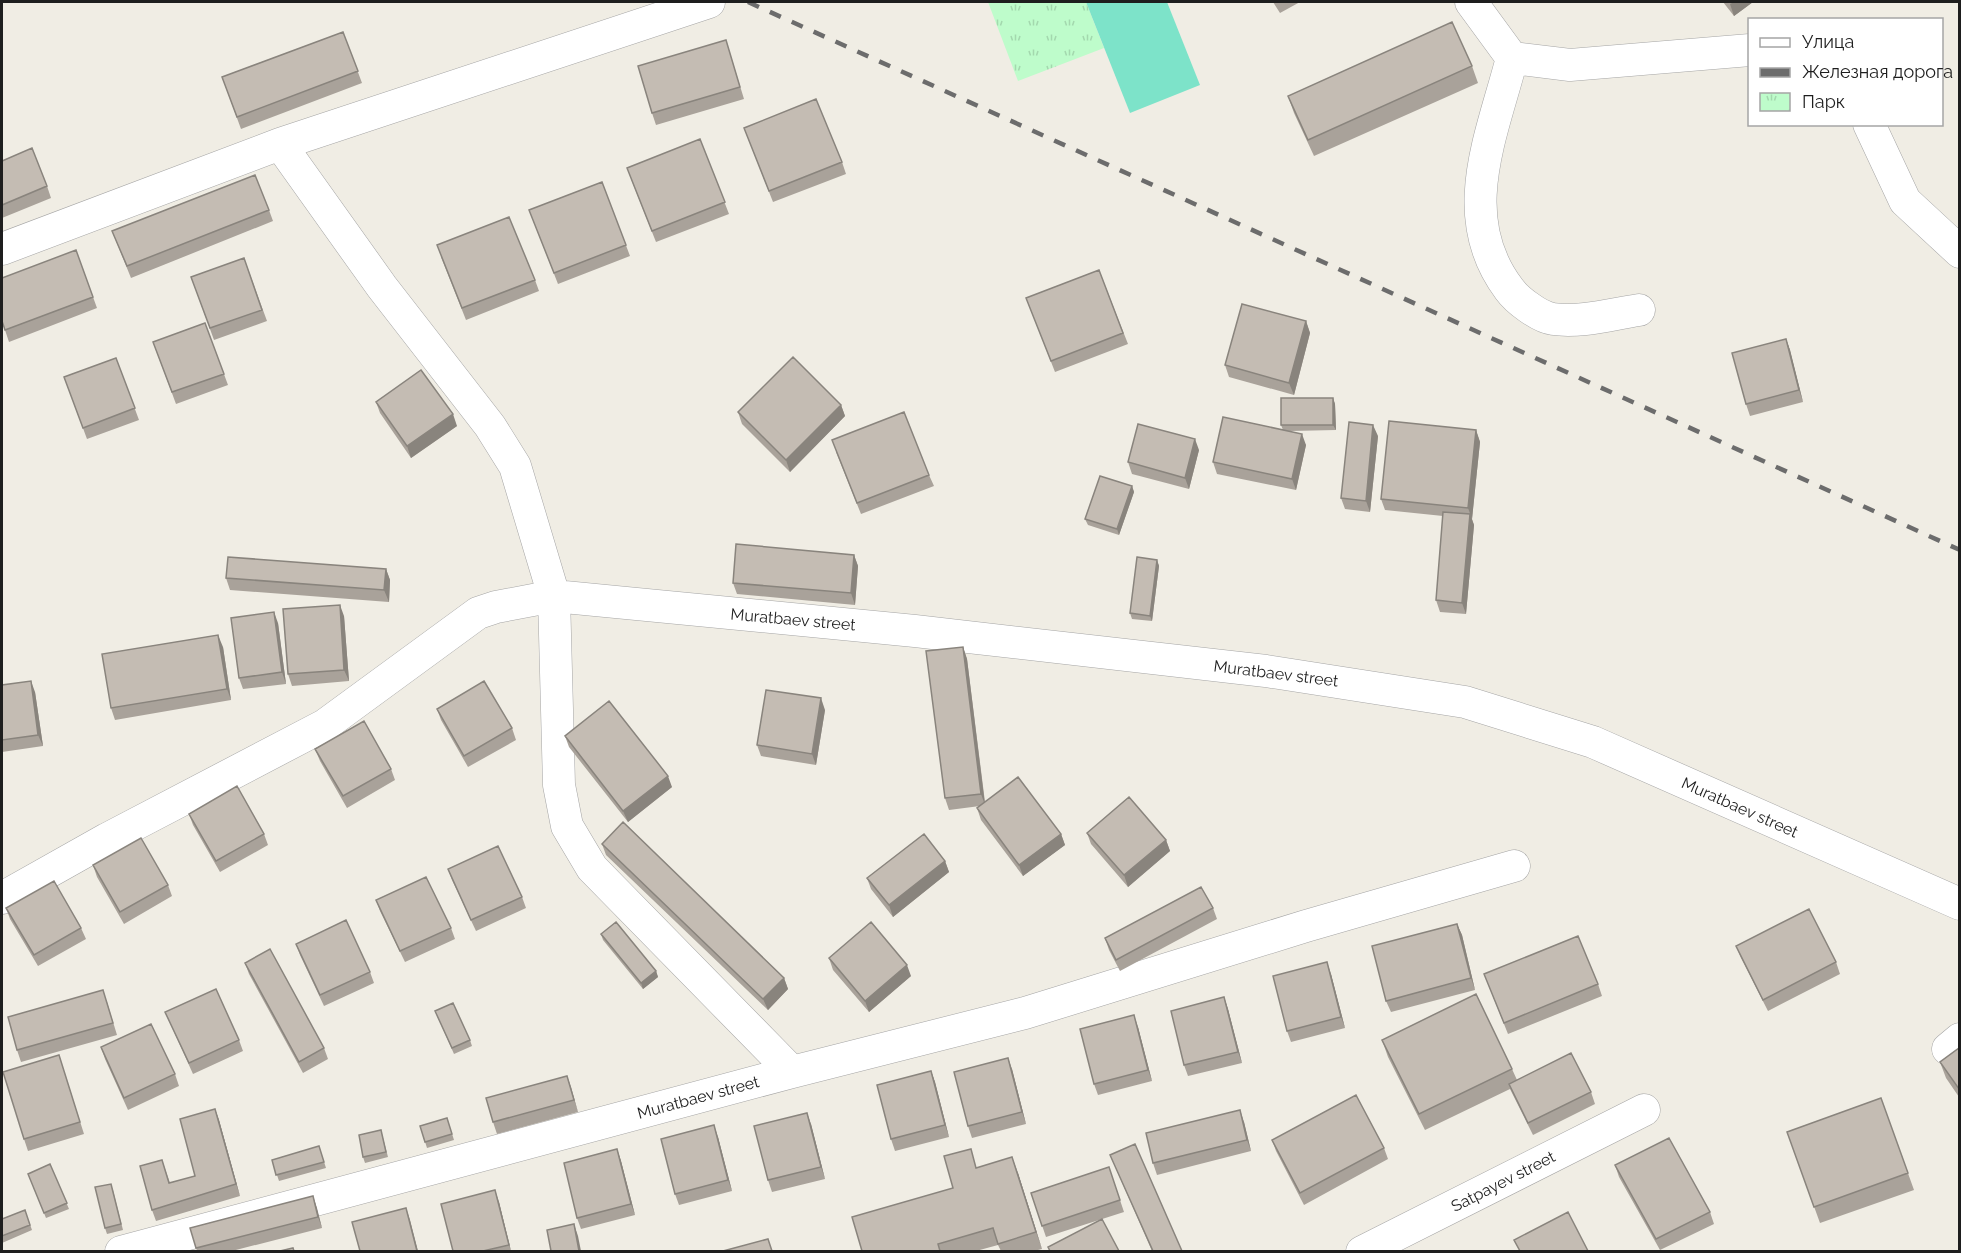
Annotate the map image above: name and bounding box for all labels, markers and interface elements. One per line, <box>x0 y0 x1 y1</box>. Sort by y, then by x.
legend <box>1748 18 1943 126</box>
text: Улица <box>1802 31 1854 52</box>
text: Железная дорога <box>1802 61 1953 82</box>
text: Парк <box>1802 91 1845 112</box>
street label: Muratbaev street <box>730 605 857 634</box>
street label: Muratbaev street <box>1212 656 1340 691</box>
street label: Muratbaev street <box>1679 773 1802 842</box>
street label: Muratbaev street <box>635 1072 762 1123</box>
street label: Satpayev street <box>1448 1147 1559 1216</box>

